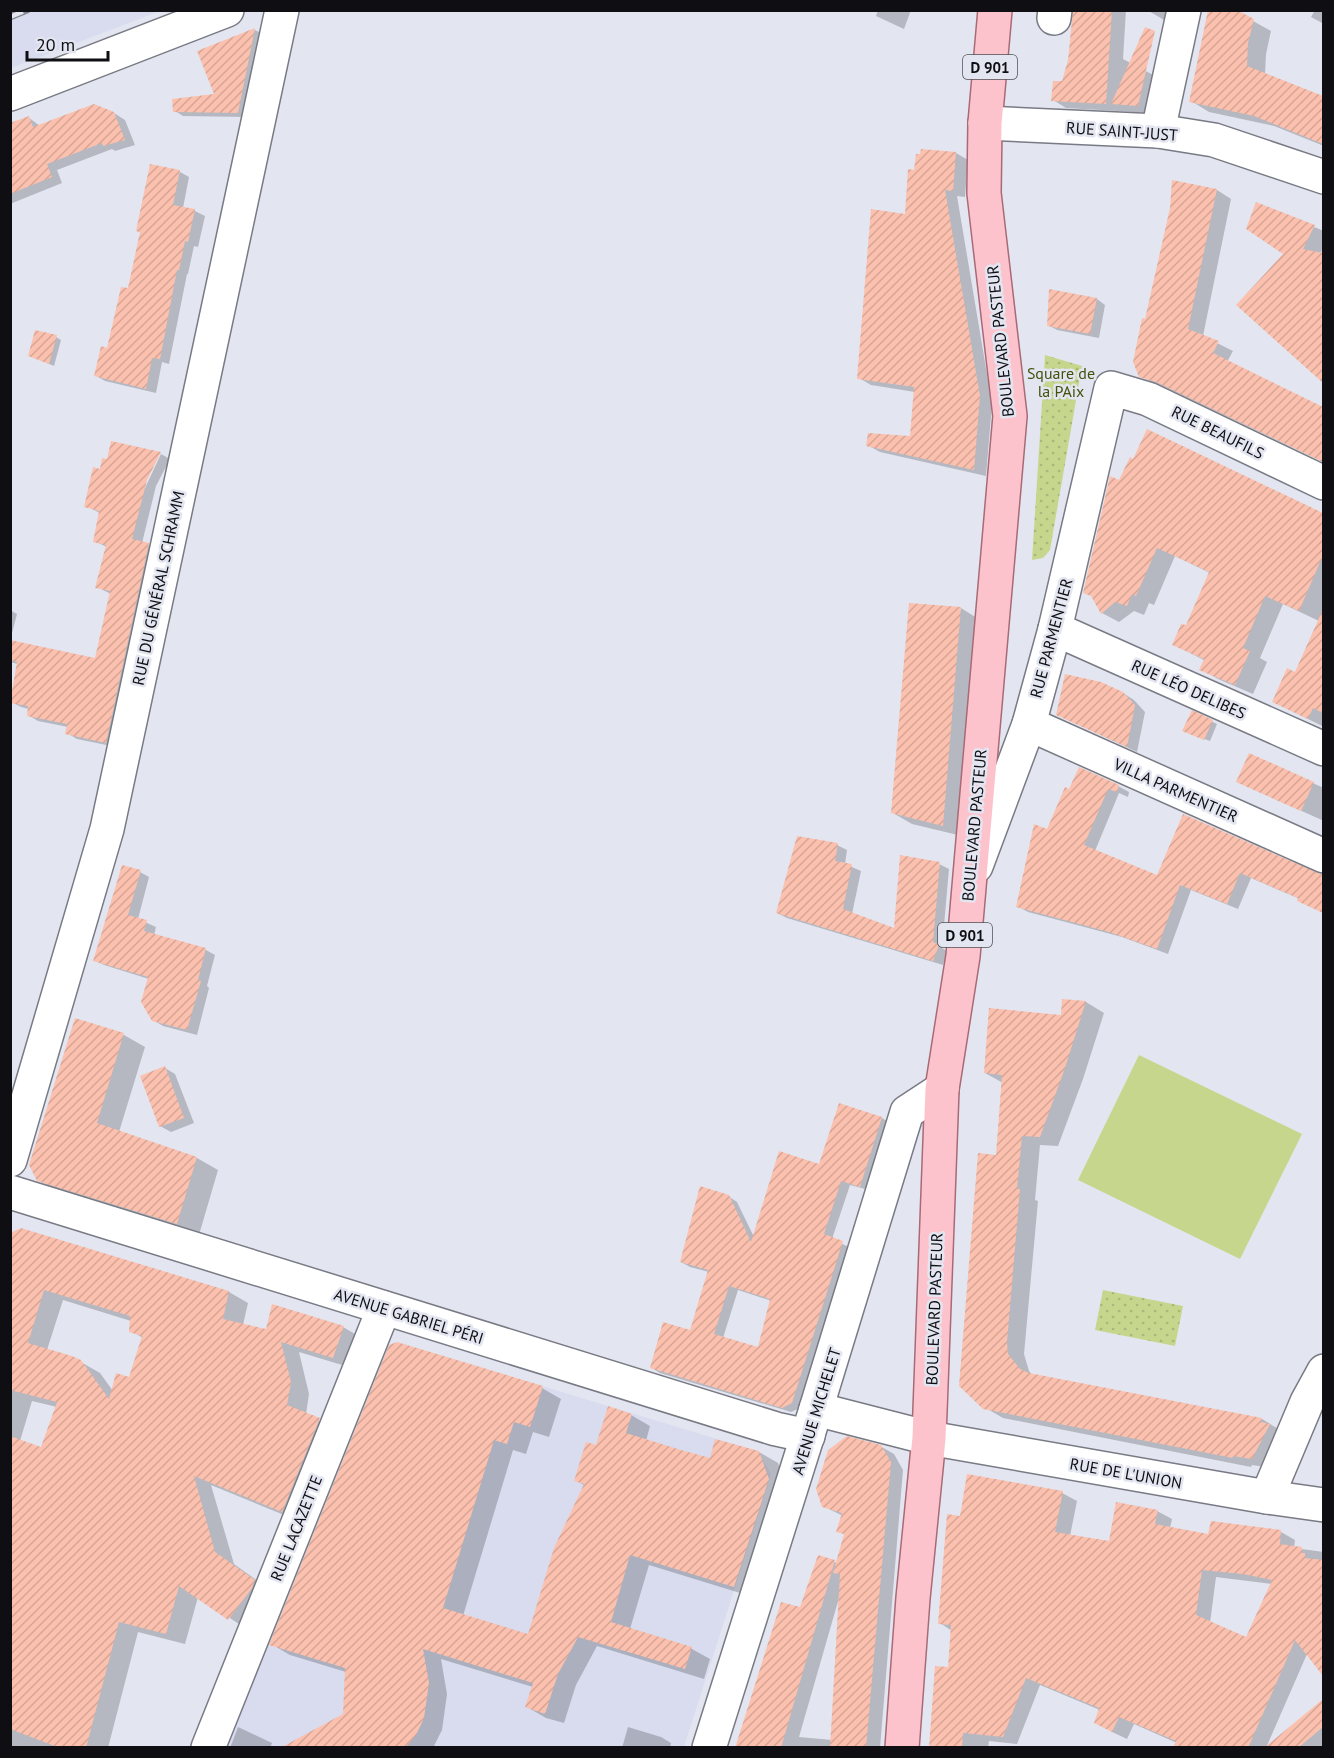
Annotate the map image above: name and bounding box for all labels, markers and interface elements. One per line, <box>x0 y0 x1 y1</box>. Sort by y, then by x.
scale bar <box>27 24 108 62</box>
text: 20 m <box>36 33 75 56</box>
road number: D 901 <box>963 55 1017 79</box>
street label: RUE SAINT-JUST <box>1066 117 1179 145</box>
street label: BOULEVARD PASTEUR <box>982 264 1018 418</box>
park label: Square de la PAix <box>1027 363 1095 401</box>
street label: RUE BEAUFILS <box>1169 401 1267 463</box>
street label: RUE DU GÉNÉRAL SCHRAMM <box>128 489 188 687</box>
street label: RUE PARMENTIER <box>1025 576 1077 700</box>
street label: RUE LÉO DELIBES <box>1129 655 1249 723</box>
street label: BOULEVARD PASTEUR <box>957 748 991 902</box>
street label: VILLA PARMENTIER <box>1110 753 1241 826</box>
road number: D 901 <box>938 923 992 947</box>
street label: BOULEVARD PASTEUR <box>921 1232 947 1386</box>
street label: AVENUE GABRIEL PÉRI <box>332 1284 486 1348</box>
street label: AVENUE MICHELET <box>787 1345 845 1477</box>
street label: RUE DE L'UNION <box>1068 1453 1184 1493</box>
street label: RUE LACAZETTE <box>266 1472 326 1584</box>

